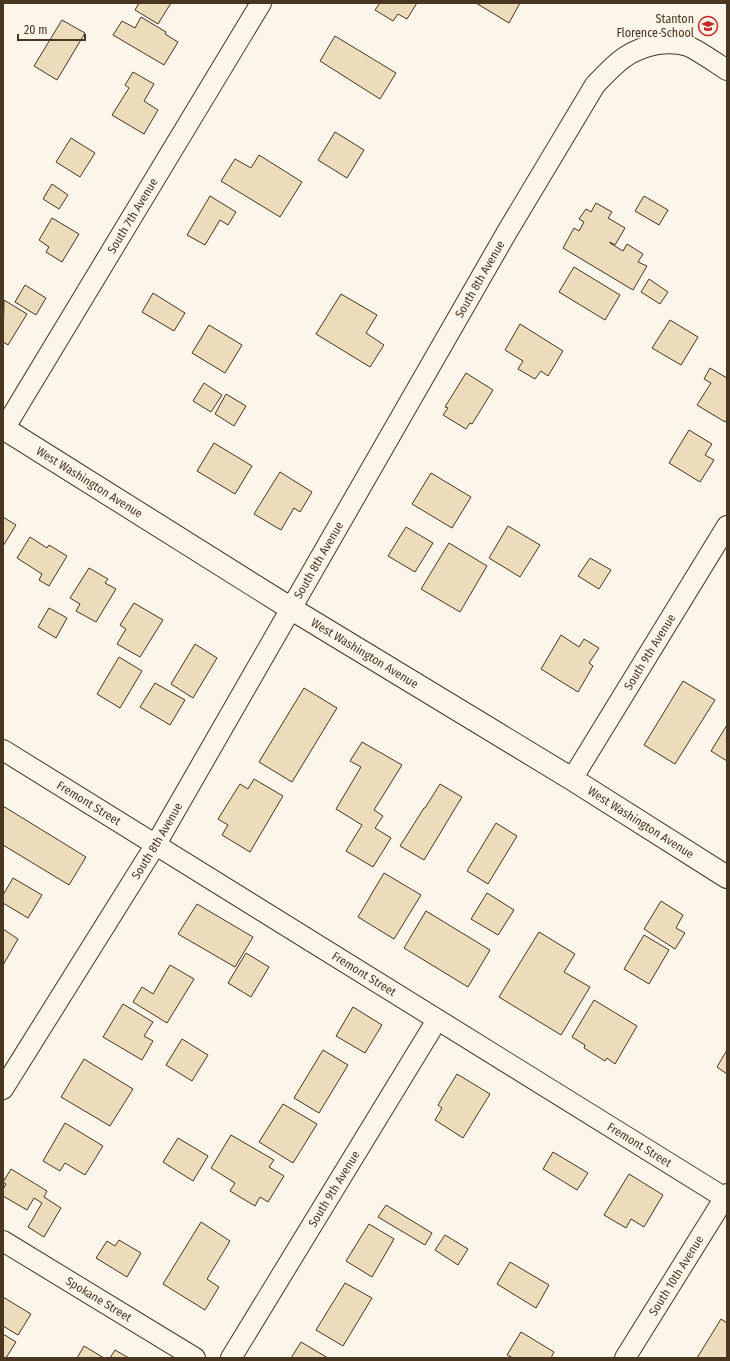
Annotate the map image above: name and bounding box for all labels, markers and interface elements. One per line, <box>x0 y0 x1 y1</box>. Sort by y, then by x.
place label: Stanton Florence School <box>616 12 694 40</box>
school or university icon: Stanton Florence School <box>697 15 719 37</box>
scale bar <box>18 16 85 42</box>
text: 20 m <box>24 23 48 37</box>
street label: South 7th Avenue <box>104 175 161 256</box>
street label: South 8th Avenue <box>452 238 508 320</box>
street label: West Washington Avenue <box>34 444 145 521</box>
street label: South 8th Avenue <box>291 519 346 601</box>
street label: South 9th Avenue <box>621 611 678 693</box>
street label: West Washington Avenue <box>308 615 421 691</box>
street label: Fremont Street <box>54 778 124 828</box>
street label: West Washington Avenue <box>585 784 697 861</box>
street label: South 8th Avenue <box>129 800 185 882</box>
street label: Fremont Street <box>329 949 399 999</box>
street label: Fremont Street <box>605 1120 674 1170</box>
street label: South 9th Avenue <box>306 1148 363 1230</box>
street label: South 10th Avenue <box>646 1233 706 1318</box>
street label: Spokane Street <box>63 1274 134 1325</box>

